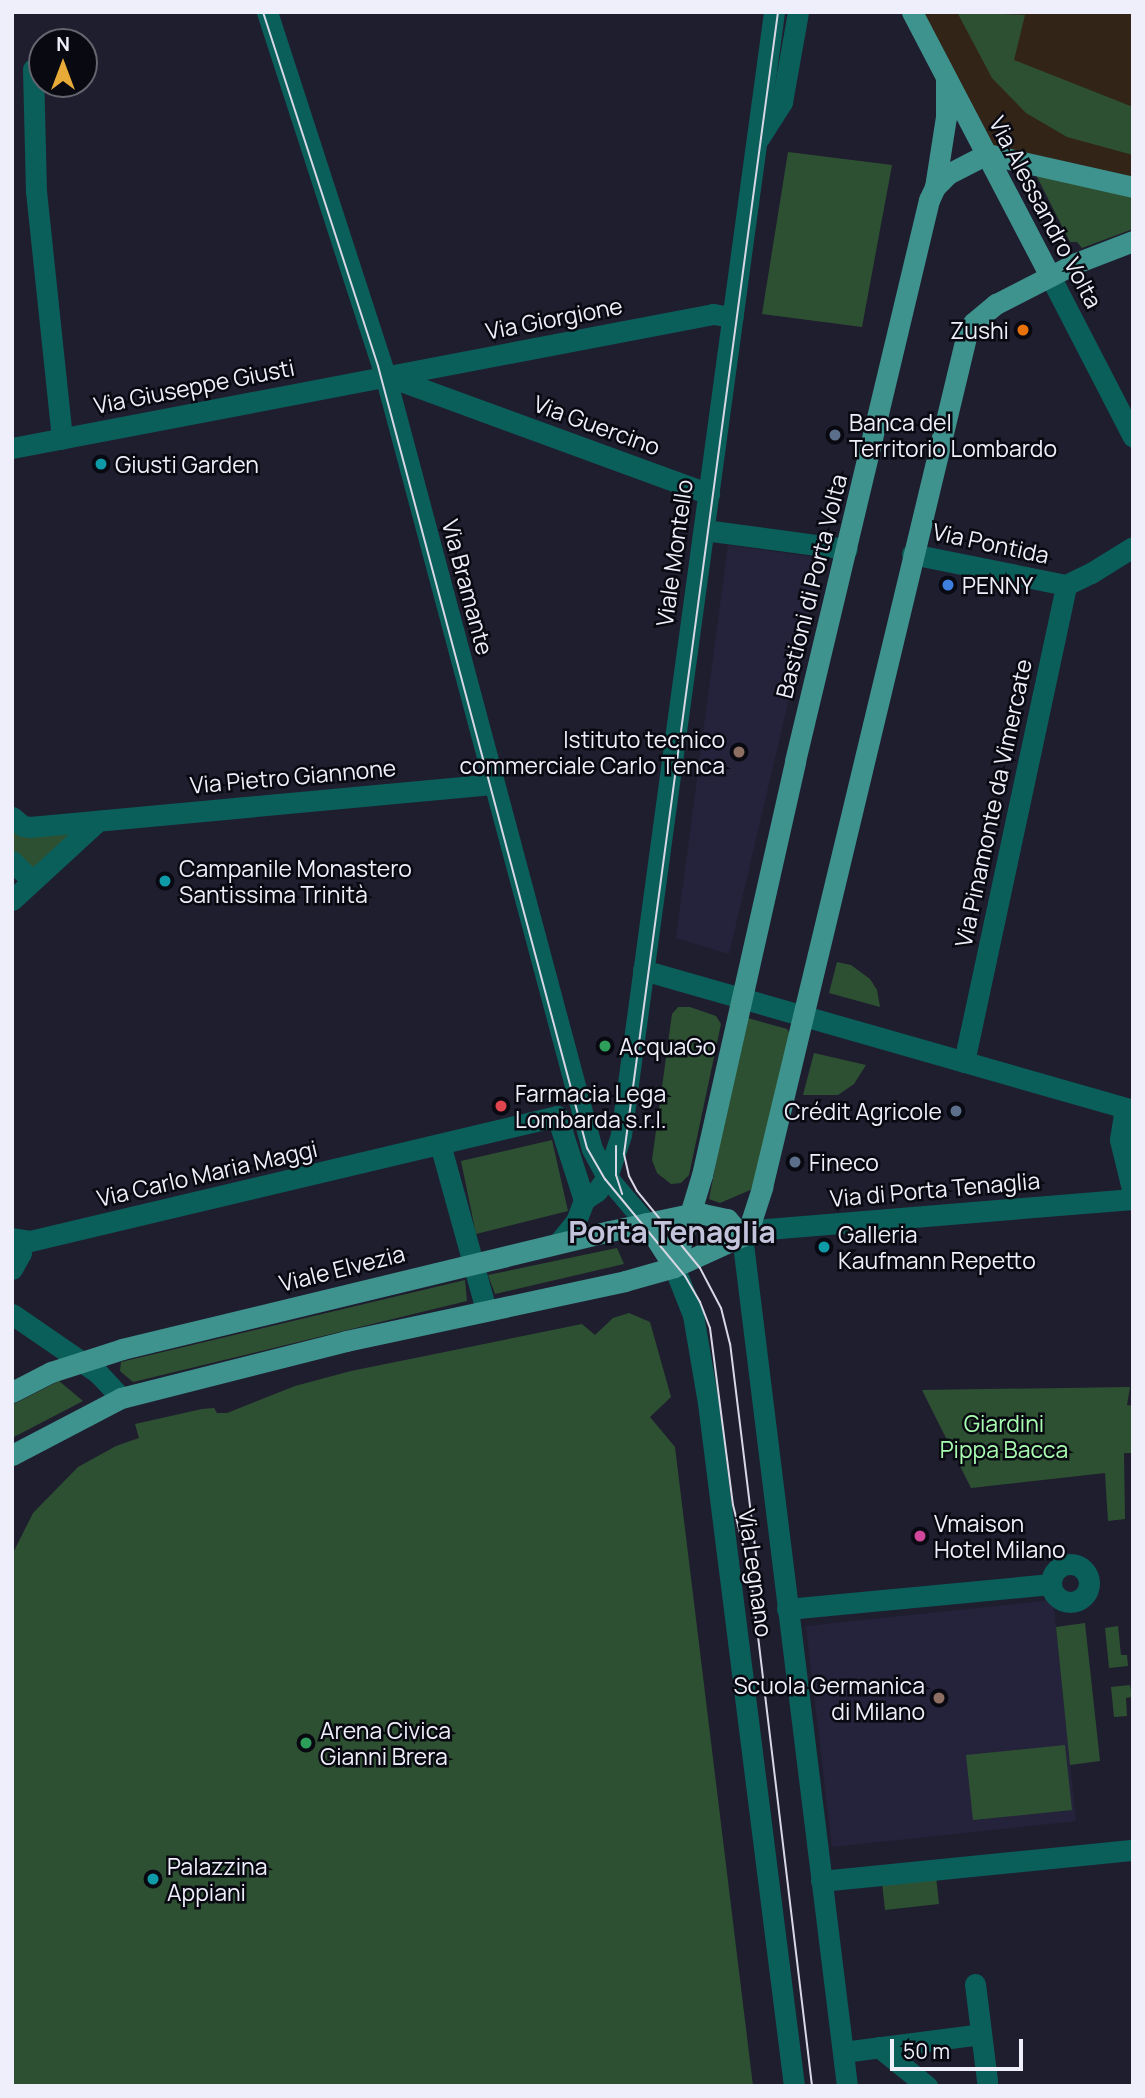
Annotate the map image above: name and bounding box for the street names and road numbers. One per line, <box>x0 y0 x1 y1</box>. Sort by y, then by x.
street label: Via Alessandro Volta <box>984 111 1108 313</box>
street label: Via Giorgione <box>483 291 625 345</box>
street label: Via Giuseppe Giusti <box>91 353 297 419</box>
street label: Via Guercino <box>530 389 664 461</box>
street label: Bastioni di Porta Volta <box>770 471 852 701</box>
street label: Viale Montello <box>650 478 698 628</box>
street label: Via Bramante <box>437 516 499 658</box>
street label: Via Pontida <box>930 517 1052 569</box>
street label: Via Pinamonte da Vimercate <box>949 656 1037 950</box>
street label: Via Pietro Giannone <box>189 753 397 799</box>
street label: Via Carlo Maria Maggi <box>94 1134 320 1212</box>
street label: Via di Porta Tenaglia <box>829 1166 1041 1212</box>
street label: Viale Elvezia <box>276 1239 408 1297</box>
street label: Via Legnano <box>733 1507 779 1639</box>

